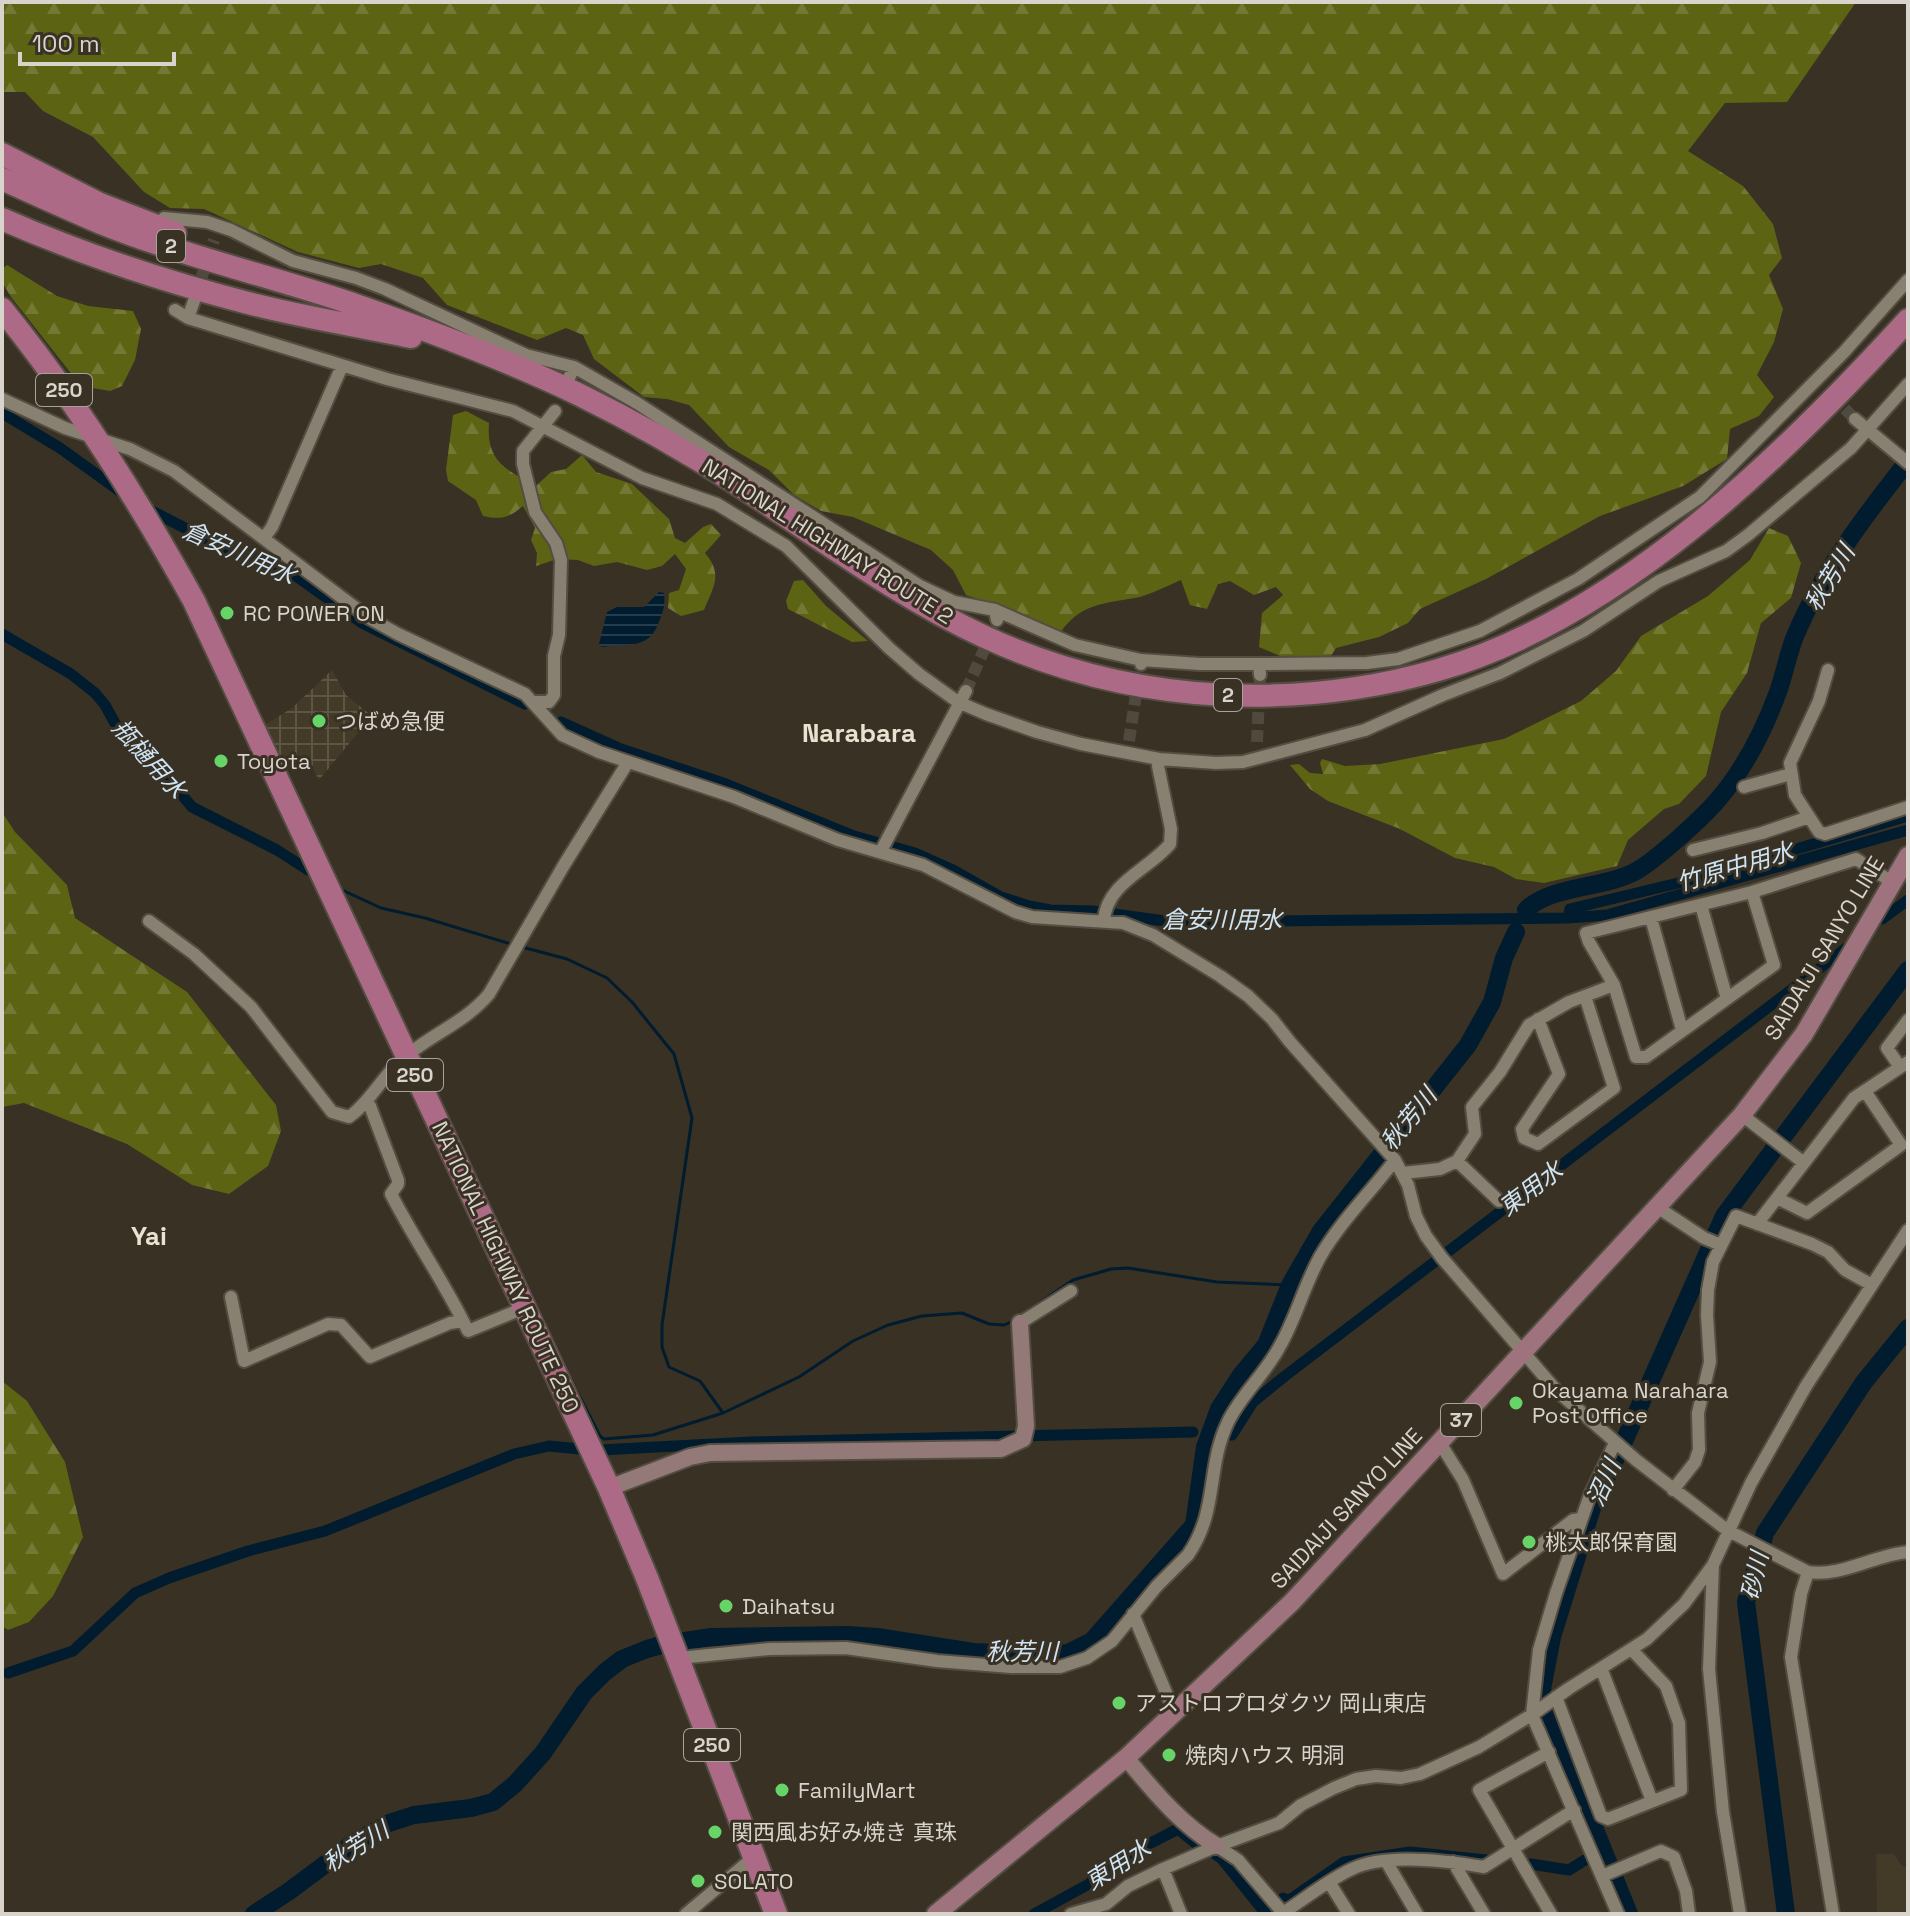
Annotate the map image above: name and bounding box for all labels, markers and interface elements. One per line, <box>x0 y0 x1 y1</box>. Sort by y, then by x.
scale bar <box>20 16 174 66</box>
text: 100 m <box>32 28 100 59</box>
road number: 2 <box>157 230 185 262</box>
road number: 250 <box>36 374 92 406</box>
street label: NATIONAL HIGHWAY ROUTE 2 <box>697 452 959 630</box>
water label: 倉安川用水 <box>178 514 303 592</box>
water label: 秋芳川 <box>1798 536 1863 617</box>
place label: RC POWER ON <box>243 599 385 627</box>
marker: RC POWER ON <box>218 604 236 622</box>
road number: 2 <box>1214 679 1242 711</box>
place label: つばめ急便 <box>335 707 445 735</box>
marker: つばめ急便 <box>310 712 328 730</box>
water label: 瓶樋用水 <box>106 713 195 807</box>
district label: Narabara <box>802 716 916 750</box>
place label: Toyota <box>237 747 311 775</box>
marker: Toyota <box>212 752 230 770</box>
water label: 竹原中用水 <box>1673 834 1800 898</box>
street label: SAIDAIJI SANYO LINE <box>1758 851 1890 1045</box>
water label: 倉安川用水 <box>1162 904 1285 935</box>
road number: 250 <box>387 1059 443 1091</box>
water label: 秋芳川 <box>1374 1079 1445 1156</box>
street label: NATIONAL HIGHWAY ROUTE 250 <box>426 1117 586 1417</box>
water label: 東用水 <box>1493 1153 1571 1223</box>
district label: Yai <box>131 1219 167 1253</box>
place label: Okayama Narahara Post Office <box>1532 1376 1729 1429</box>
marker: Okayama Narahara Post Office <box>1507 1394 1525 1412</box>
road number: 37 <box>1441 1404 1481 1436</box>
street label: SAIDAIJI SANYO LINE <box>1264 1422 1428 1594</box>
water label: 沼川 <box>1580 1452 1629 1511</box>
place label: 桃太郎保育園 <box>1545 1528 1677 1556</box>
marker: 桃太郎保育園 <box>1520 1533 1538 1551</box>
water label: 砂川 <box>1734 1546 1776 1603</box>
place label: Daihatsu <box>742 1592 835 1620</box>
marker: Daihatsu <box>717 1597 735 1615</box>
water label: 秋芳川 <box>986 1636 1061 1667</box>
place label: アストロプロダクツ 岡山東店 <box>1135 1689 1427 1717</box>
marker: アストロプロダクツ 岡山東店 <box>1110 1694 1128 1712</box>
road number: 250 <box>684 1729 740 1761</box>
place label: 焼肉ハウス 明洞 <box>1185 1741 1345 1769</box>
marker: 焼肉ハウス 明洞 <box>1160 1746 1178 1764</box>
place label: FamilyMart <box>798 1776 916 1804</box>
marker: FamilyMart <box>773 1781 791 1799</box>
water label: 秋芳川 <box>317 1813 397 1879</box>
place label: 関西風お好み焼き 真珠 <box>731 1818 957 1846</box>
marker: 関西風お好み焼き 真珠 <box>706 1823 724 1841</box>
water label: 東用水 <box>1079 1831 1159 1897</box>
place label: SOLATO <box>714 1867 793 1895</box>
marker: SOLATO <box>689 1872 707 1890</box>

